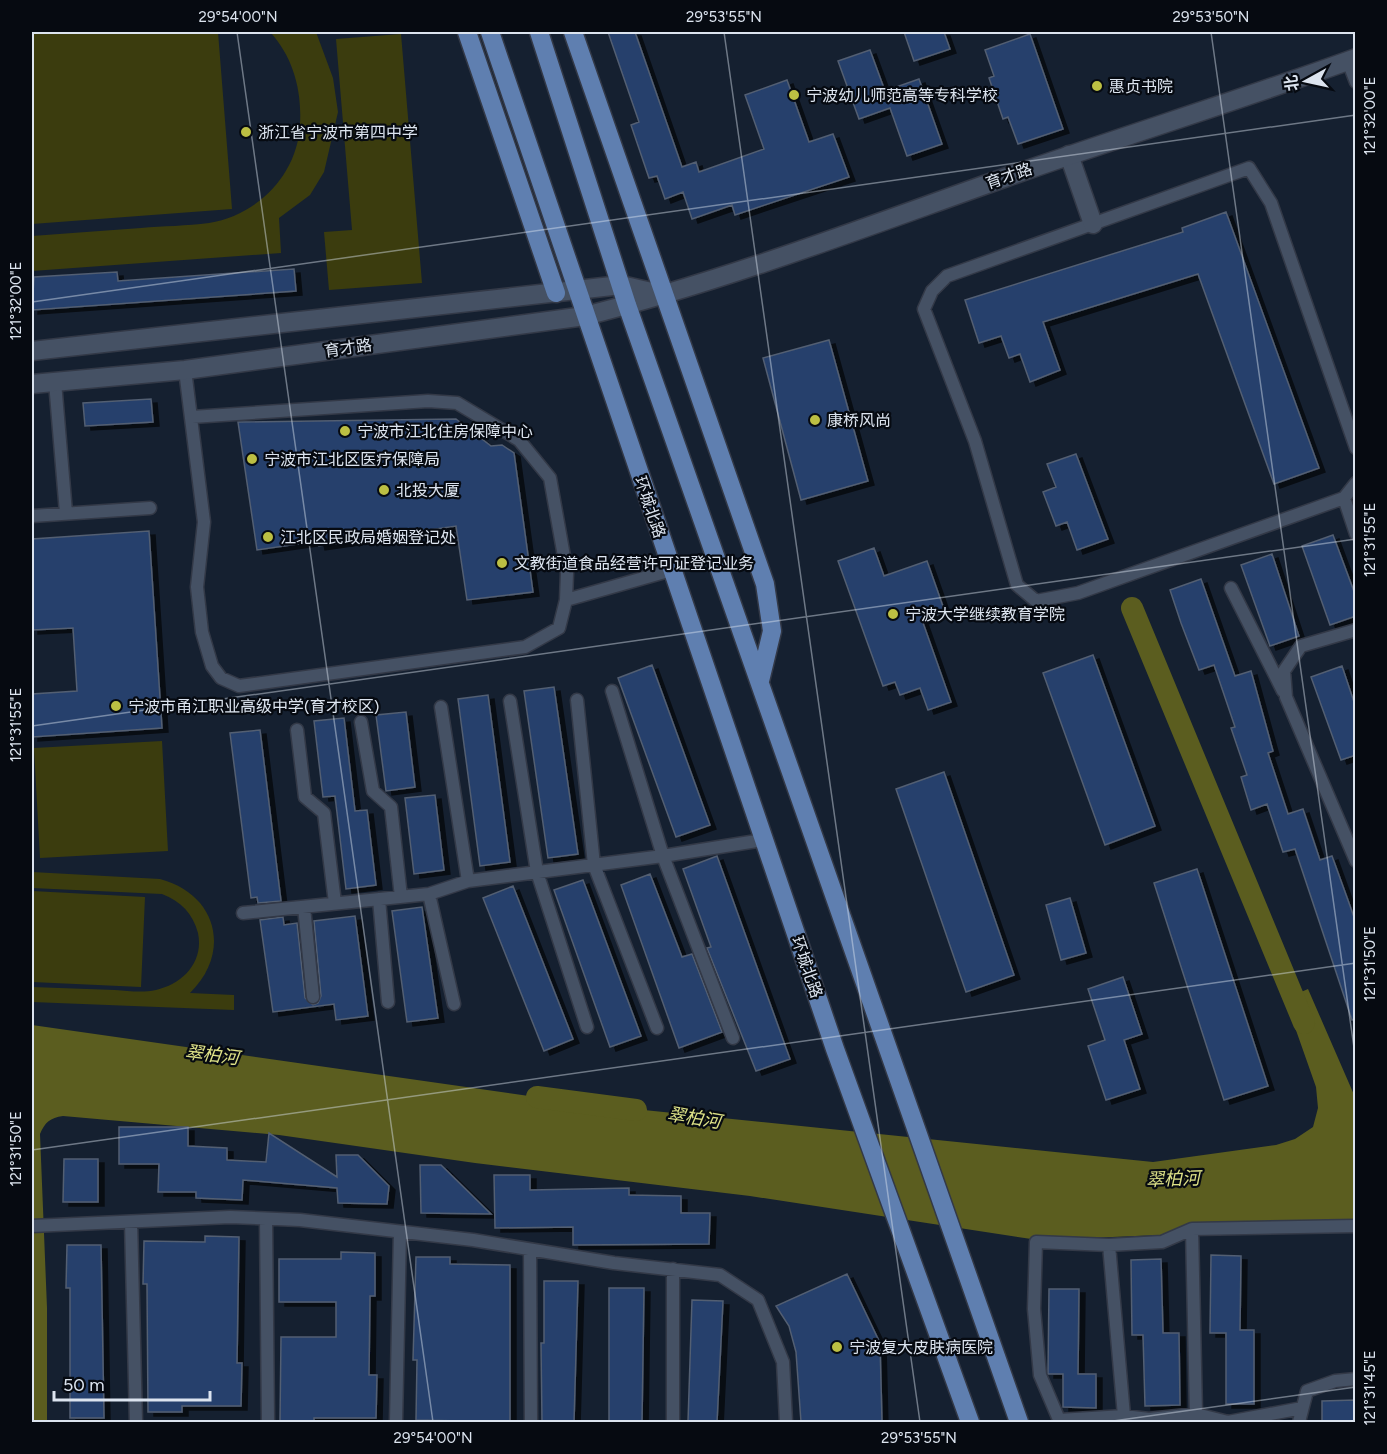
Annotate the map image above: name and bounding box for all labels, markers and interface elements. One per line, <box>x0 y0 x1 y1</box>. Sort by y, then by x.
text: 29°54'00"N <box>199 8 278 26</box>
text: 29°53'55"N <box>686 8 762 26</box>
text: 29°53'50"N <box>1173 8 1249 26</box>
north arrow <box>1276 51 1336 111</box>
text: 北 <box>1281 74 1302 92</box>
place label: 惠贞书院 <box>1109 77 1173 96</box>
text: 121°32'00"E <box>1361 77 1379 155</box>
marker: 惠贞书院 <box>1090 79 1104 93</box>
place label: 宁波幼儿师范高等专科学校 <box>806 86 998 105</box>
marker: 宁波幼儿师范高等专科学校 <box>787 88 801 102</box>
place label: 浙江省宁波市第四中学 <box>258 123 418 142</box>
marker: 浙江省宁波市第四中学 <box>239 125 253 139</box>
street label: 育才路 <box>983 159 1035 193</box>
text: 121°32'00"E <box>7 262 25 340</box>
street label: 育才路 <box>323 335 373 361</box>
place label: 康桥风尚 <box>827 411 891 430</box>
marker: 康桥风尚 <box>808 413 822 427</box>
place label: 宁波市江北住房保障中心 <box>357 422 533 441</box>
marker: 宁波市江北住房保障中心 <box>338 424 352 438</box>
place label: 宁波市江北区医疗保障局 <box>264 450 440 469</box>
marker: 宁波市江北区医疗保障局 <box>245 452 259 466</box>
street label: 环城北路 <box>631 474 669 540</box>
place label: 北投大厦 <box>396 481 460 500</box>
marker: 北投大厦 <box>377 483 391 497</box>
text: 121°31'55"E <box>1361 503 1379 577</box>
place label: 江北区民政局婚姻登记处 <box>280 528 456 547</box>
marker: 江北区民政局婚姻登记处 <box>261 530 275 544</box>
place label: 文教街道食品经营许可证登记业务 <box>514 554 754 573</box>
marker: 文教街道食品经营许可证登记业务 <box>495 556 509 570</box>
place label: 宁波大学继续教育学院 <box>905 605 1065 624</box>
marker: 宁波大学继续教育学院 <box>886 607 900 621</box>
text: 121°31'55"E <box>7 688 25 762</box>
place label: 宁波市甬江职业高级中学(育才校区) <box>128 697 379 716</box>
marker: 宁波市甬江职业高级中学(育才校区) <box>109 699 123 713</box>
text: 121°31'50"E <box>1361 926 1379 1002</box>
street label: 环城北路 <box>788 934 826 1000</box>
water label: 翠柏河 <box>184 1041 243 1070</box>
water label: 翠柏河 <box>666 1103 725 1134</box>
text: 121°31'50"E <box>7 1111 25 1187</box>
water label: 翠柏河 <box>1146 1167 1203 1191</box>
place label: 宁波复大皮肤病医院 <box>849 1338 993 1357</box>
marker: 宁波复大皮肤病医院 <box>830 1340 844 1354</box>
text: 121°31'45"E <box>1361 1350 1379 1426</box>
scale bar <box>54 1364 210 1402</box>
text: 50 m <box>63 1374 105 1396</box>
text: 29°54'00"N <box>394 1429 473 1447</box>
text: 29°53'55"N <box>881 1429 957 1447</box>

